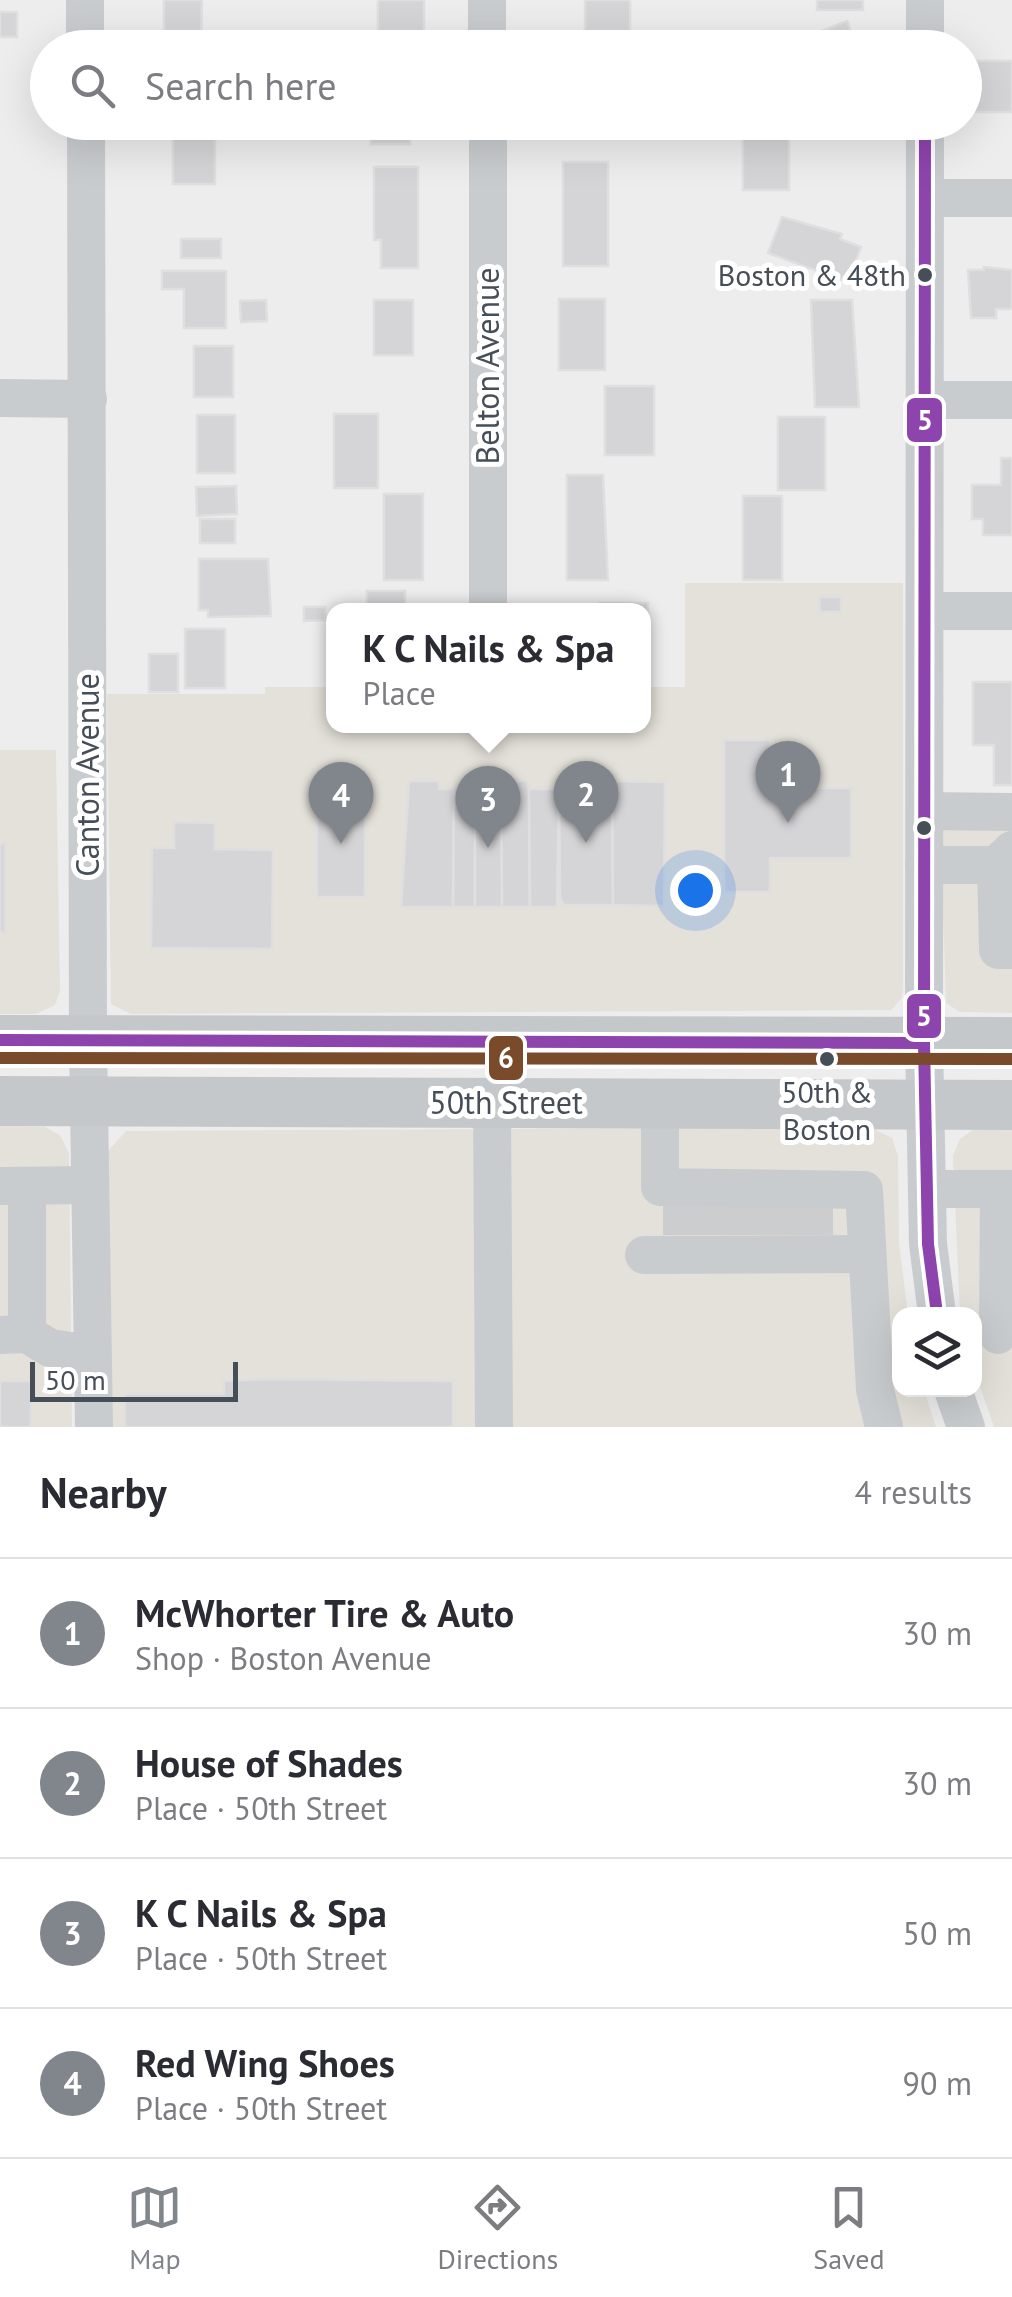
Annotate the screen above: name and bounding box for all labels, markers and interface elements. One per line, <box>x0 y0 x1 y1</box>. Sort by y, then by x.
search box <box>30 30 982 140</box>
icon: search <box>65 58 120 113</box>
text: Search here <box>145 61 337 110</box>
place label: Boston & 48th <box>718 255 906 294</box>
marker: Boston & 48th <box>915 265 935 285</box>
street label: Belton Avenue <box>466 268 508 464</box>
line badge: 5 <box>905 396 944 444</box>
text: 5 <box>917 401 933 438</box>
popup <box>326 603 651 733</box>
text: K C Nails & Spa <box>363 623 614 672</box>
text: Place <box>363 672 436 714</box>
street label: Canton Avenue <box>66 673 108 877</box>
pin: 1 <box>756 740 820 823</box>
pin: 2 <box>554 760 618 843</box>
pin: 4 <box>308 762 374 844</box>
pin: 3 <box>456 766 520 848</box>
unlabelled marker <box>914 818 934 838</box>
your location <box>670 865 721 916</box>
line badge: 5 <box>905 992 943 1040</box>
text: 5 <box>916 997 932 1034</box>
line badge: 6 <box>487 1034 525 1082</box>
text: 6 <box>498 1039 514 1076</box>
marker: 50th & Boston <box>817 1049 837 1069</box>
place label: 50th & Boston <box>781 1072 873 1148</box>
street label: 50th Street <box>429 1081 583 1123</box>
map controls <box>892 1307 982 1397</box>
button: layers <box>892 1307 982 1397</box>
scale bar <box>30 1357 238 1402</box>
text: 50 m <box>45 1361 106 1398</box>
text: Nearby <box>40 1465 167 1520</box>
text: 4 results <box>854 1471 972 1513</box>
text: McWhorter Tire & Auto <box>135 1588 514 1637</box>
text: 1 <box>63 1612 82 1654</box>
text: 30 m <box>903 1612 972 1654</box>
text: Shop · Boston Avenue <box>135 1637 432 1679</box>
text: House of Shades <box>135 1738 403 1787</box>
text: 2 <box>63 1762 82 1804</box>
text: 30 m <box>903 1762 972 1804</box>
text: Place · 50th Street <box>135 1787 387 1829</box>
text: K C Nails & Spa <box>135 1888 387 1937</box>
text: 3 <box>63 1912 82 1954</box>
text: 50 m <box>903 1912 972 1954</box>
text: Place · 50th Street <box>135 1937 387 1979</box>
text: Red Wing Shoes <box>135 2038 395 2087</box>
text: 4 <box>63 2062 82 2104</box>
text: 90 m <box>903 2062 972 2104</box>
text: Place · 50th Street <box>135 2087 387 2129</box>
tab: Map <box>127 2180 182 2277</box>
tab: Directions <box>437 2180 558 2277</box>
tab: Saved <box>813 2180 885 2277</box>

